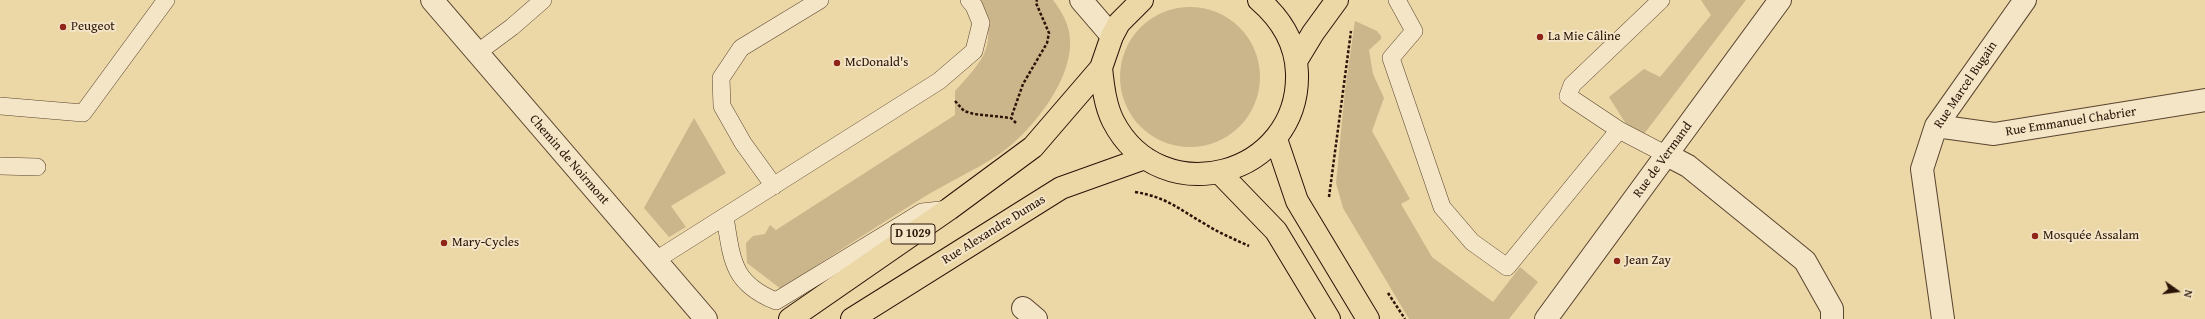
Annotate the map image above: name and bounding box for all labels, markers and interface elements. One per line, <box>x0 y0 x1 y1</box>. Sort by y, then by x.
place label: Peugeot <box>71 19 115 35</box>
marker: Peugeot <box>58 22 68 32</box>
place label: La Mie Câline <box>1548 29 1621 45</box>
marker: La Mie Câline <box>1535 32 1545 42</box>
street label: Rue Marcel Bugain <box>1931 38 2001 132</box>
place label: McDonald's <box>845 55 908 71</box>
marker: McDonald's <box>832 58 842 68</box>
street label: Rue Emmanuel Chabrier <box>2005 104 2137 140</box>
street label: Chemin de Noirmont <box>526 112 612 208</box>
street label: Rue de Vermand <box>1630 119 1696 201</box>
street label: Rue Alexandre Dumas <box>939 192 1049 268</box>
road number: D 1029 <box>891 224 935 244</box>
place label: Mosquée Assalam <box>2043 228 2139 244</box>
marker: Mosquée Assalam <box>2030 231 2040 241</box>
place label: Mary-Cycles <box>452 235 519 251</box>
marker: Mary-Cycles <box>439 238 449 248</box>
place label: Jean Zay <box>1625 253 1671 269</box>
marker: Jean Zay <box>1612 256 1622 266</box>
north arrow <box>2157 271 2197 311</box>
text: N <box>2180 288 2197 299</box>

